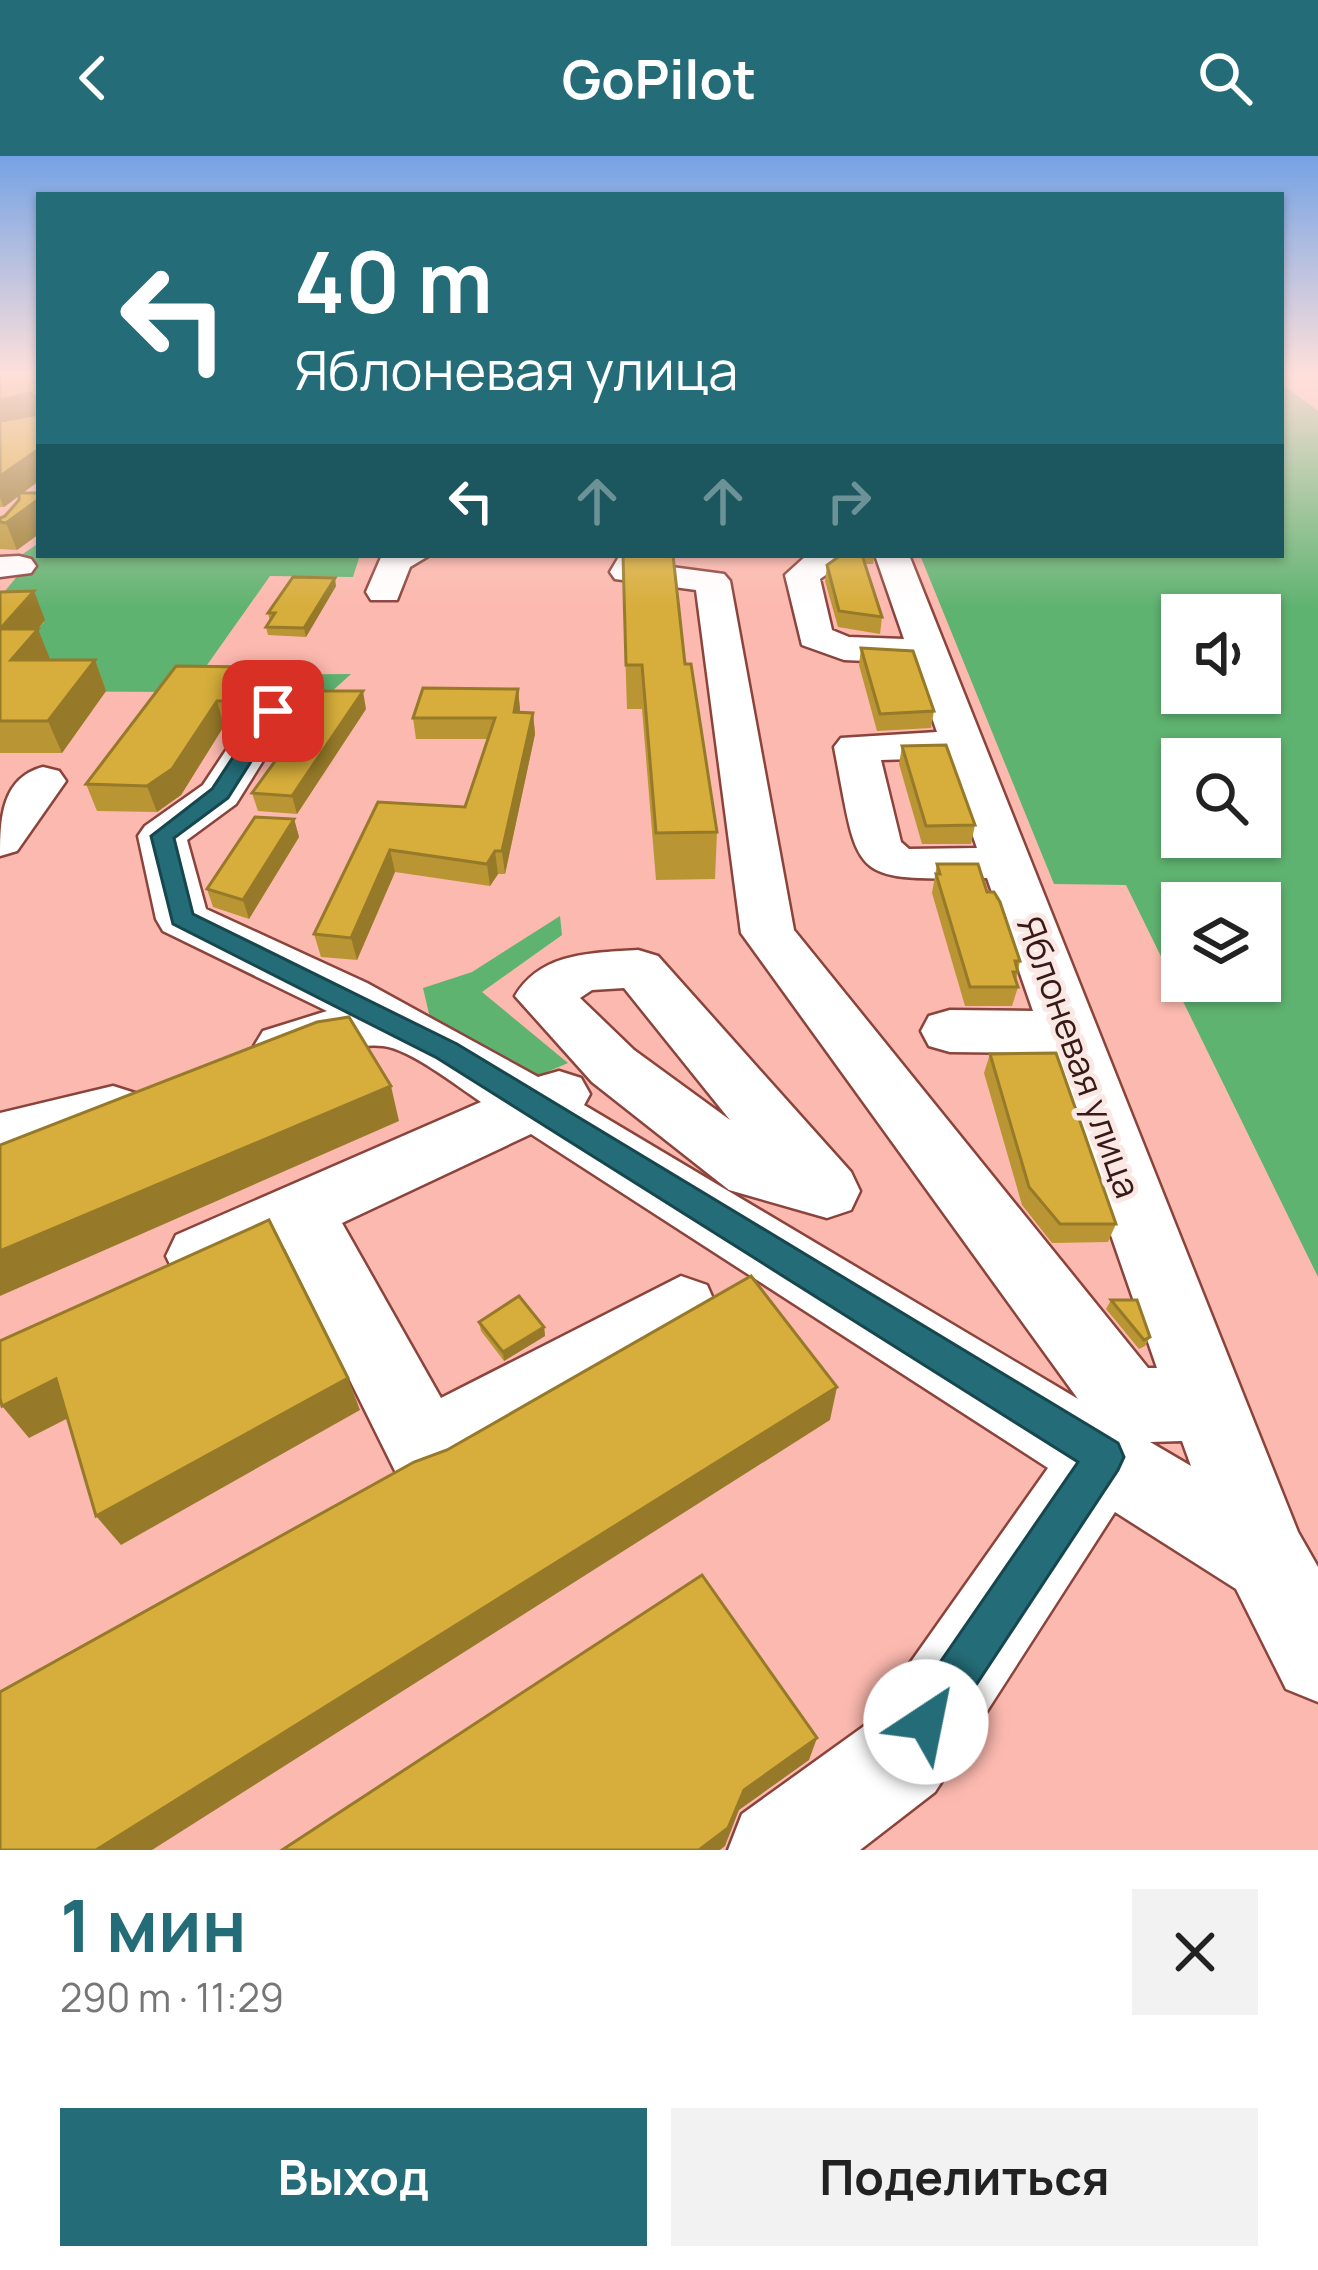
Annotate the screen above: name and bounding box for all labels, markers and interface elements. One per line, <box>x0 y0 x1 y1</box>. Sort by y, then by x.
text: GoPilot <box>562 41 756 115</box>
icon: back <box>60 45 126 111</box>
icon: search <box>1192 45 1258 111</box>
text: 40 m <box>294 223 493 338</box>
icon: left <box>96 240 252 396</box>
text: Яблоневая улица <box>294 332 738 406</box>
icon: left <box>438 468 504 534</box>
icon: ahead <box>564 468 630 534</box>
icon: ahead <box>690 468 756 534</box>
icon: right <box>816 468 882 534</box>
map controls <box>1161 594 1281 1002</box>
button: sound <box>1161 594 1281 714</box>
pin <box>222 660 324 762</box>
icon: arrive <box>240 678 306 744</box>
button: search <box>1161 738 1281 858</box>
button: layers <box>1161 882 1281 1002</box>
street label: Яблоневая улица <box>1006 909 1153 1204</box>
position arrow <box>863 1659 989 1785</box>
text: 1 мин <box>60 1875 247 1974</box>
button: close <box>1132 1889 1258 2015</box>
text: 290 m · 11:29 <box>60 1970 284 2024</box>
button: Выход <box>60 2108 647 2246</box>
button: Поделиться <box>671 2108 1258 2246</box>

